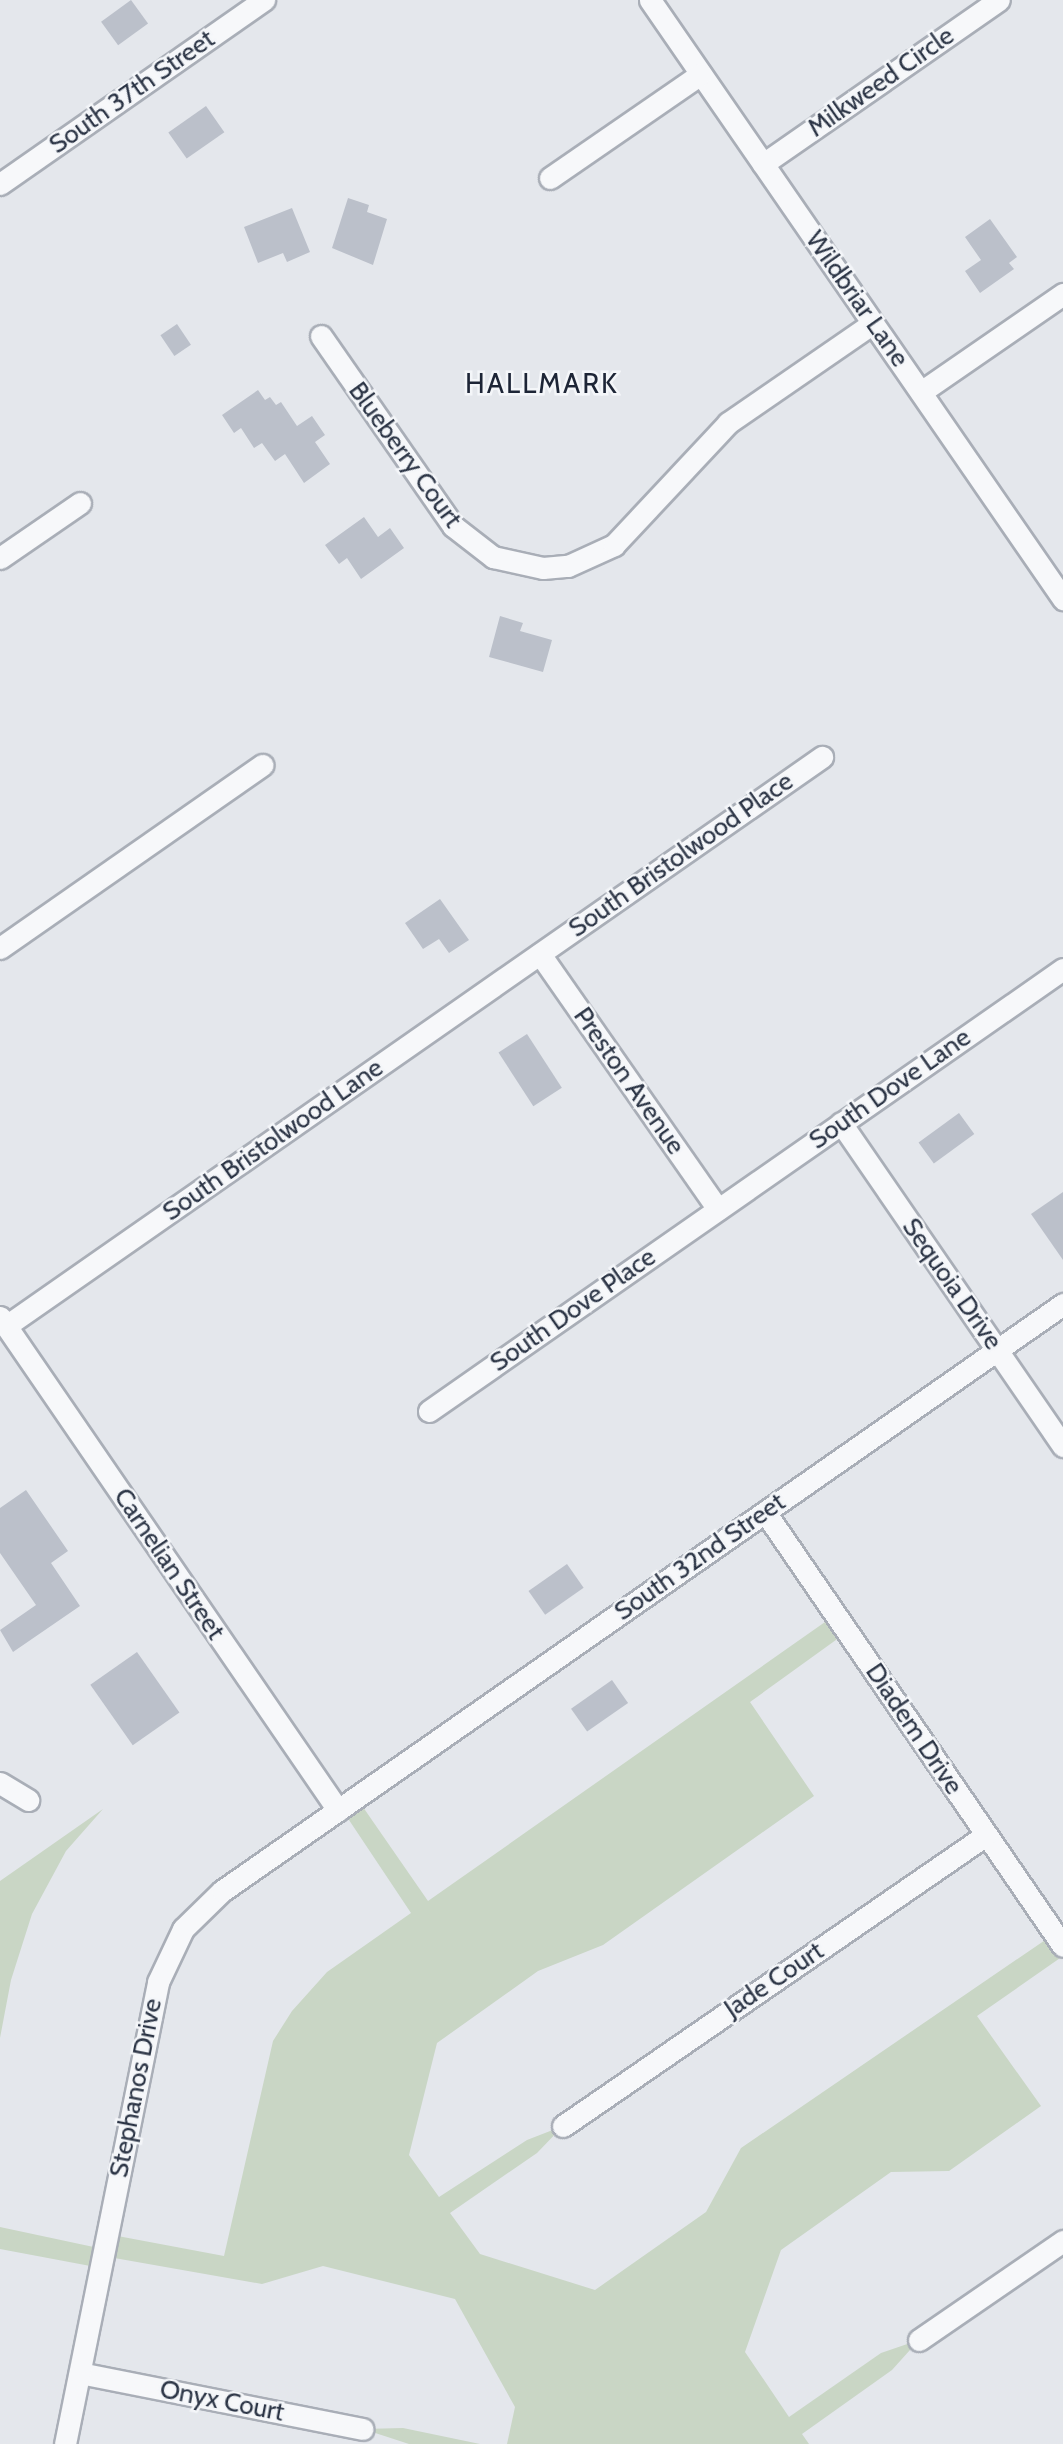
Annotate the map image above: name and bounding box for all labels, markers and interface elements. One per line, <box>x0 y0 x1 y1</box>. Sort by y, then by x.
street label: Milkweed Circle <box>802 20 960 144</box>
street label: South 37th Street <box>43 23 221 161</box>
street label: Wildbriar Lane <box>799 225 915 373</box>
district label: HALLMARK <box>466 366 618 400</box>
street label: Blueberry Court <box>342 376 468 534</box>
street label: South Bristolwood Place <box>563 766 799 944</box>
street label: Preston Avenue <box>567 1001 691 1161</box>
street label: South Dove Lane <box>803 1022 977 1156</box>
street label: South Bristolwood Lane <box>157 1052 389 1228</box>
street label: Sequoia Drive <box>895 1212 1009 1356</box>
street label: South Dove Place <box>484 1241 662 1379</box>
street label: Carnelian Street <box>107 1482 231 1646</box>
street label: South 32nd Street <box>609 1487 791 1627</box>
street label: Diadem Drive <box>859 1658 969 1800</box>
street label: Jade Court <box>718 1935 830 2025</box>
street label: Stephanos Drive <box>103 1996 169 2180</box>
street label: Onyx Court <box>157 2374 287 2428</box>

